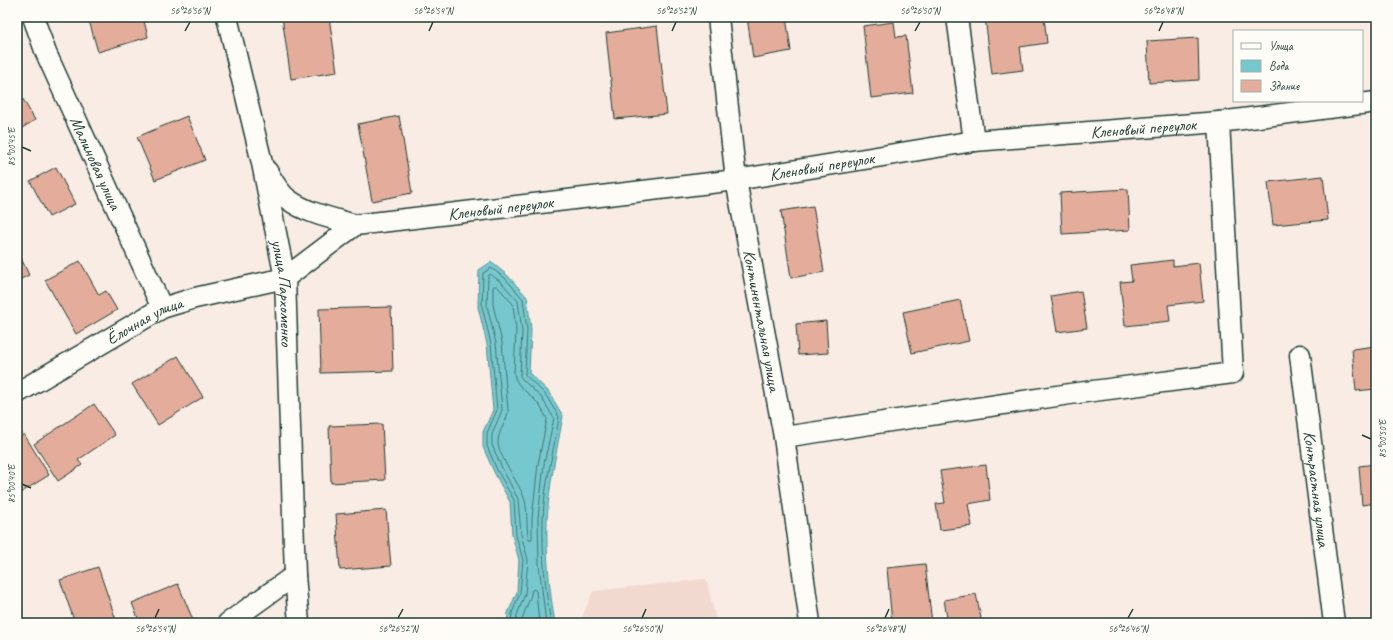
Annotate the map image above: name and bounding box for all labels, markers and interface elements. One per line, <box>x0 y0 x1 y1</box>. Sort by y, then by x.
text: 56°26'56"N <box>170 4 212 17</box>
text: 56°26'54"N <box>413 4 455 17</box>
text: 56°26'52"N <box>656 4 698 17</box>
text: 56°26'50"N <box>900 4 942 17</box>
text: 56°26'48"N <box>1143 4 1185 17</box>
legend <box>1233 30 1363 102</box>
text: Улица <box>1269 38 1294 54</box>
text: Вода <box>1269 58 1290 74</box>
text: Здание <box>1269 78 1300 94</box>
street label: Малиновая улица <box>65 113 126 214</box>
street label: Кленовый переулок <box>1090 114 1198 143</box>
text: 85°00'45"E <box>5 126 18 166</box>
street label: Кленовый переулок <box>768 147 877 185</box>
street label: Кленовый переулок <box>447 192 556 225</box>
street label: улица Пархоменко <box>266 237 297 348</box>
street label: Континентальная улица <box>738 248 786 395</box>
street label: Ёлочная улица <box>103 292 187 349</box>
text: 85°00'50"E <box>1376 418 1389 458</box>
street label: Контрастная улица <box>1299 430 1334 550</box>
text: 85°00'40"E <box>5 463 18 503</box>
text: 56°26'54"N <box>135 622 177 635</box>
text: 56°26'52"N <box>378 622 420 635</box>
text: 56°26'50"N <box>622 622 664 635</box>
text: 56°26'48"N <box>865 622 907 635</box>
text: 56°26'46"N <box>1108 622 1150 635</box>

